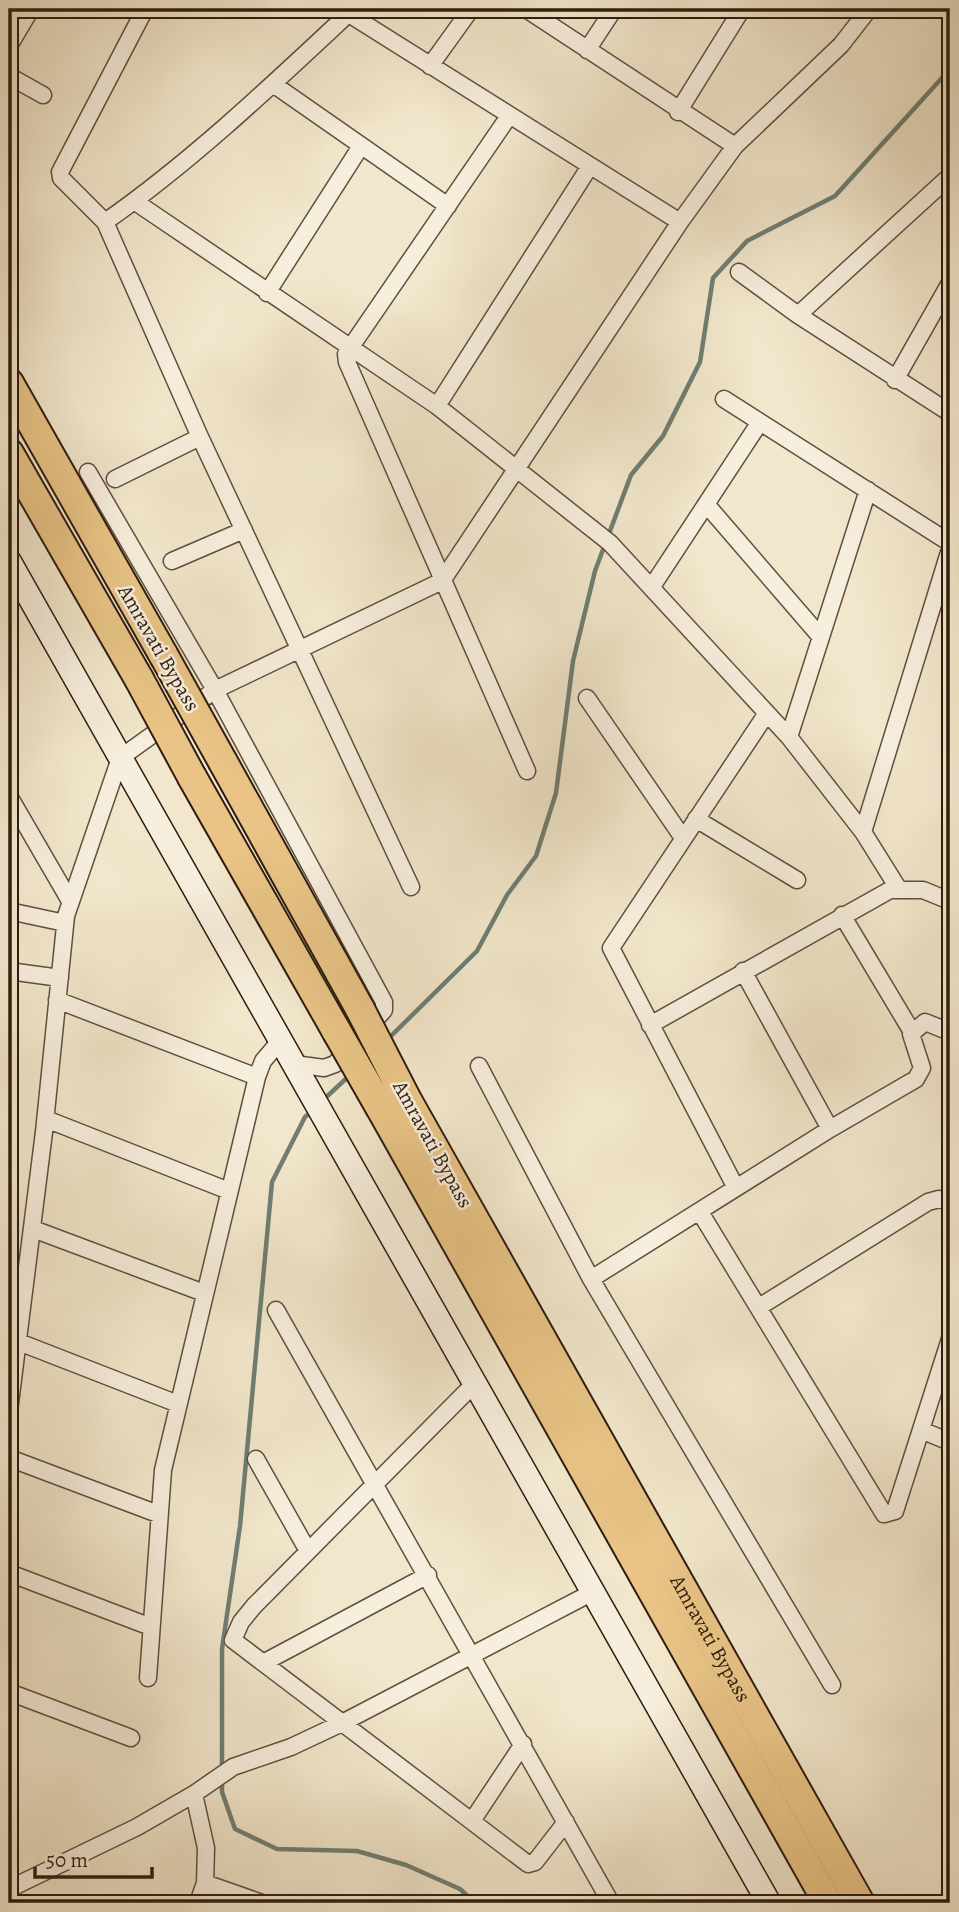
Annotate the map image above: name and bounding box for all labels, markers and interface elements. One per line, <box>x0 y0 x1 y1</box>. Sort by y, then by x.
street label: Amravati Bypass <box>111 579 207 716</box>
street label: Amravati Bypass <box>386 1074 480 1213</box>
street label: Amravati Bypass <box>663 1569 758 1707</box>
scale bar <box>35 1835 152 1879</box>
text: 50 m <box>46 1846 88 1874</box>

